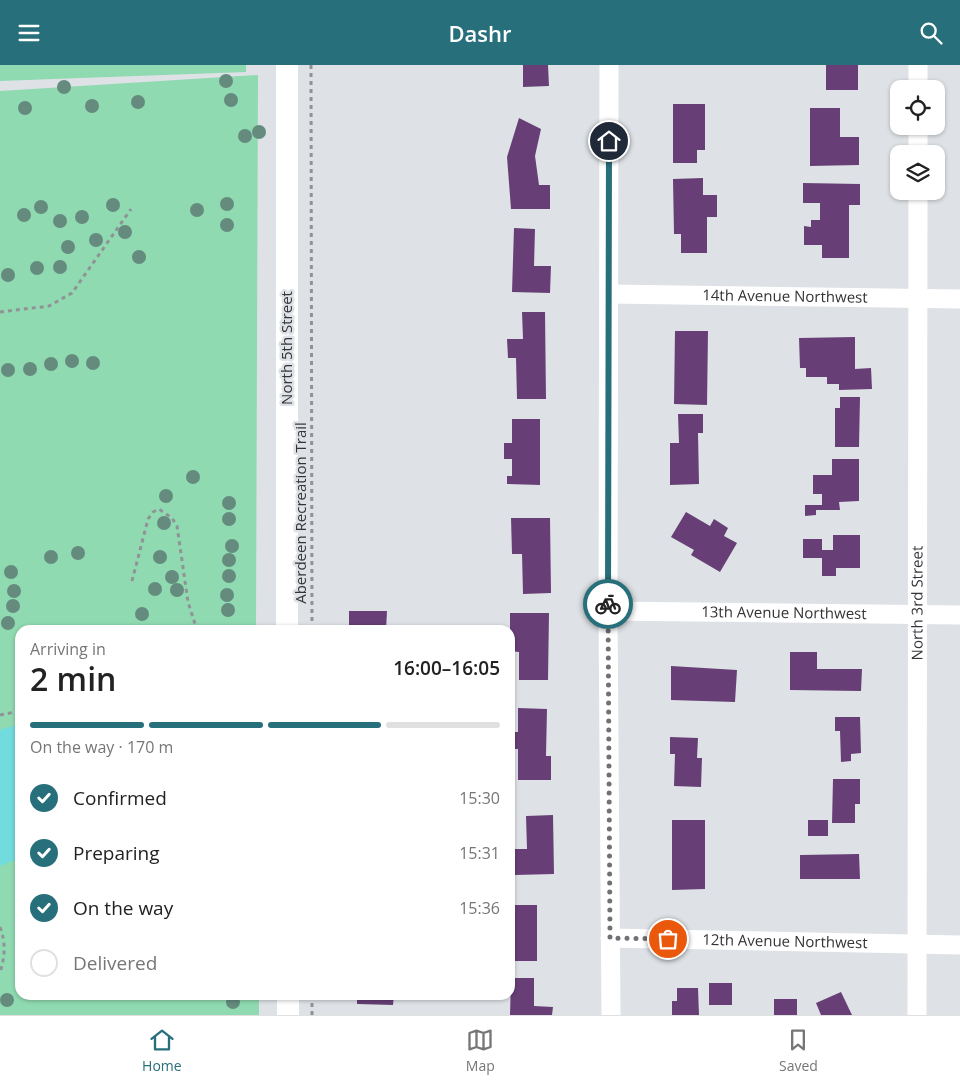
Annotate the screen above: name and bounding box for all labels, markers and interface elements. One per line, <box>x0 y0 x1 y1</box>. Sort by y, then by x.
text: Dashr <box>448 18 512 48</box>
icon: menu <box>15 19 43 47</box>
icon: search <box>917 19 945 47</box>
map controls <box>890 80 945 200</box>
button: locate <box>890 80 945 135</box>
pin <box>588 120 630 162</box>
icon: home <box>595 127 623 155</box>
button: layers <box>890 145 945 200</box>
street label: 14th Avenue Northwest <box>702 284 868 307</box>
street label: North 5th Street <box>276 291 296 405</box>
street label: Aberdeen Recreation Trail <box>290 422 310 604</box>
street label: North 3rd Street <box>906 546 927 660</box>
courier <box>583 579 633 629</box>
icon: bike <box>594 590 622 618</box>
street label: 13th Avenue Northwest <box>701 601 867 623</box>
text: Arriving in <box>30 638 106 660</box>
text: 16:00–16:05 <box>393 655 500 681</box>
text: 2 min <box>30 657 116 700</box>
text: On the way · 170 m <box>30 736 173 758</box>
icon: check <box>30 784 58 812</box>
text: Confirmed <box>73 785 167 811</box>
text: 15:30 <box>459 787 500 809</box>
icon: check <box>30 839 58 867</box>
text: Preparing <box>73 840 160 866</box>
text: 15:31 <box>459 842 500 864</box>
icon: check <box>30 894 58 922</box>
text: On the way <box>73 895 173 921</box>
text: 15:36 <box>459 897 500 919</box>
pin <box>647 918 689 960</box>
icon: bag <box>654 925 682 953</box>
street label: 12th Avenue Northwest <box>702 929 868 952</box>
text: Delivered <box>73 950 157 976</box>
tab: Home <box>142 1026 182 1075</box>
tab: Map <box>466 1026 495 1075</box>
tab: Saved <box>779 1026 818 1075</box>

